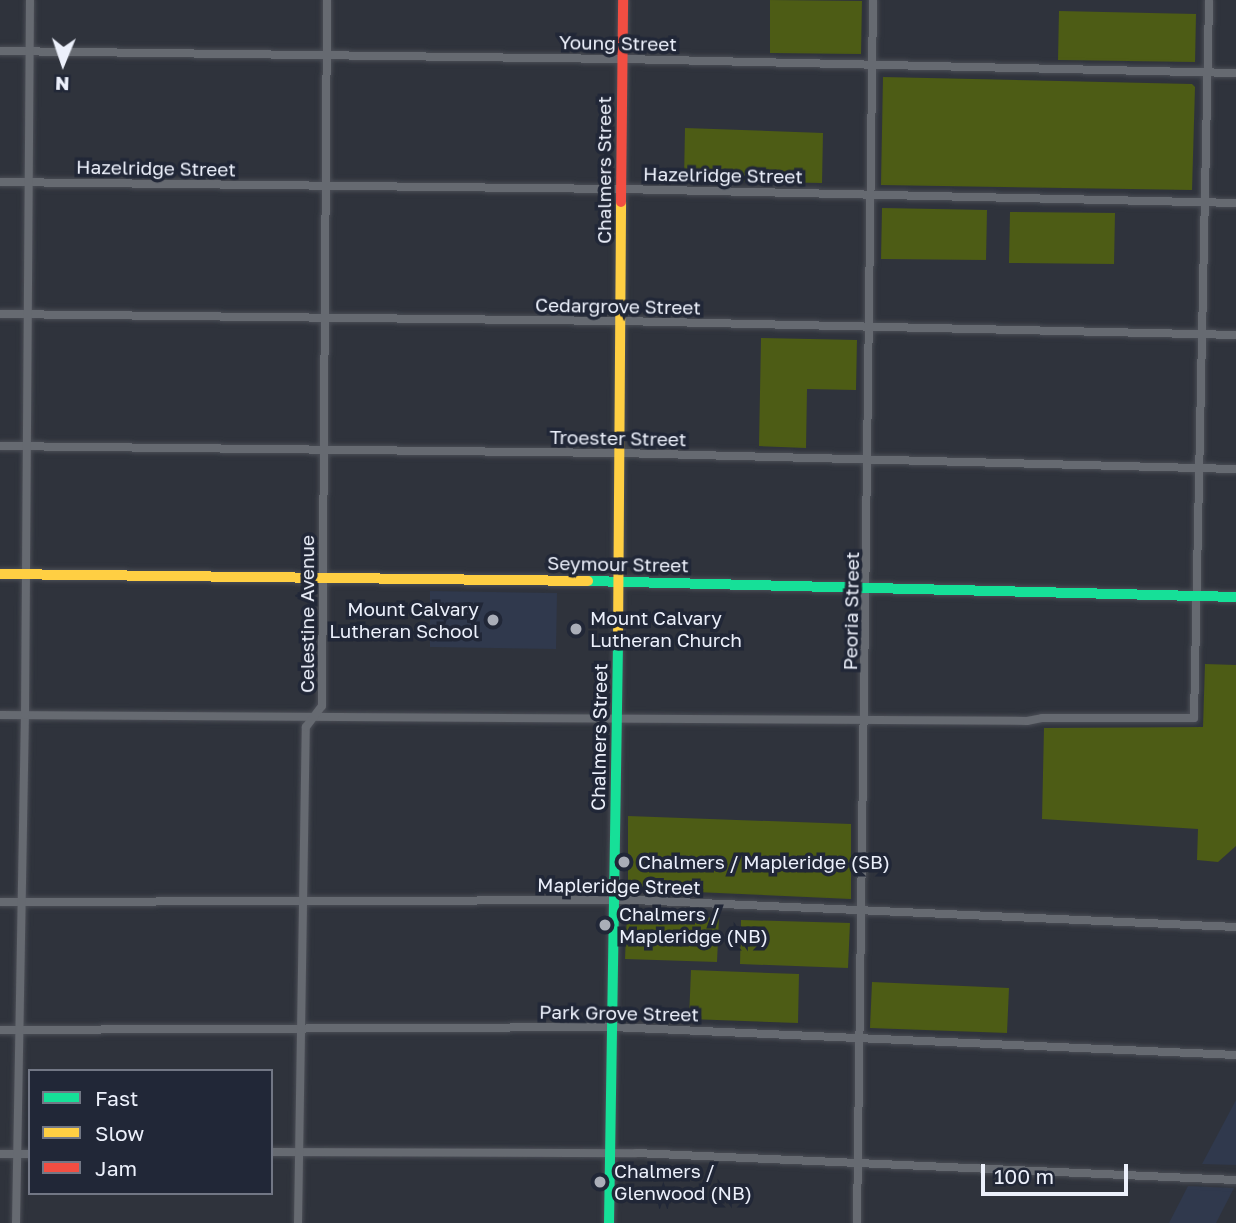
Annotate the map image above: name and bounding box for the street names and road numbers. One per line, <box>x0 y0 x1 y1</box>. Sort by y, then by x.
street label: Young Street <box>559 31 677 55</box>
street label: Chalmers Street <box>593 96 615 244</box>
street label: Hazelridge Street <box>76 155 236 181</box>
street label: Hazelridge Street <box>643 162 803 188</box>
street label: Cedargrove Street <box>535 293 701 319</box>
street label: Troester Street <box>549 425 687 451</box>
street label: Celestine Avenue <box>296 535 318 693</box>
street label: Seymour Street <box>547 551 689 577</box>
street label: Peoria Street <box>839 551 863 671</box>
street label: Chalmers Street <box>586 663 612 811</box>
street label: Mapleridge Street <box>537 873 701 899</box>
street label: Park Grove Street <box>539 1000 699 1026</box>

